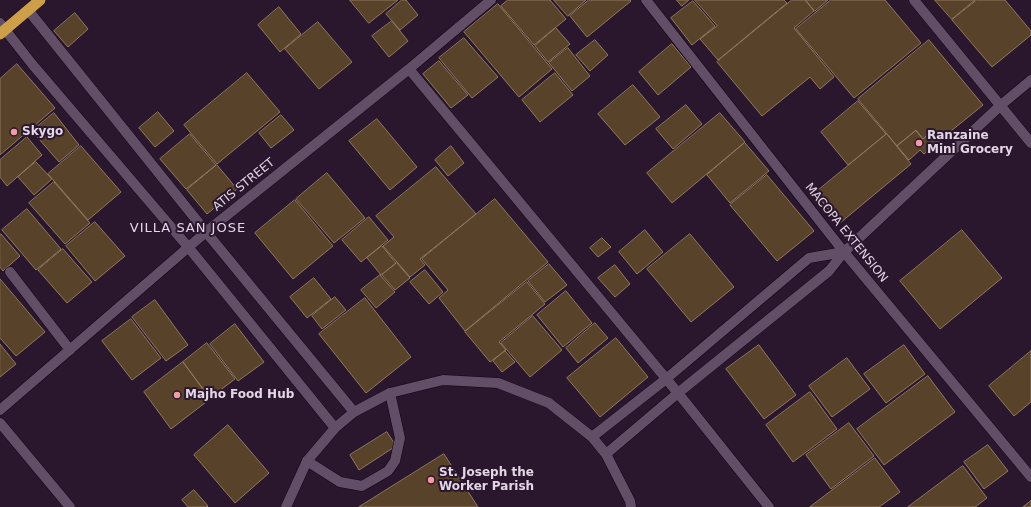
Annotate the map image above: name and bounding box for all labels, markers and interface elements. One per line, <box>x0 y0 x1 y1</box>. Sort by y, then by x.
place label: Skygo <box>22 125 63 139</box>
marker: Skygo <box>9 127 19 137</box>
place label: Ranzaine Mini Grocery <box>927 129 1013 157</box>
marker: Ranzaine Mini Grocery <box>914 138 924 148</box>
street label: ATIS STREET <box>210 156 278 214</box>
street label: MACOPA EXTENSION <box>801 180 891 286</box>
district label: VILLA SAN JOSE <box>130 221 246 237</box>
place label: Majho Food Hub <box>185 388 294 402</box>
marker: Majho Food Hub <box>172 390 182 400</box>
place label: St. Joseph the Worker Parish <box>439 466 534 494</box>
marker: St. Joseph the Worker Parish <box>426 475 436 485</box>

